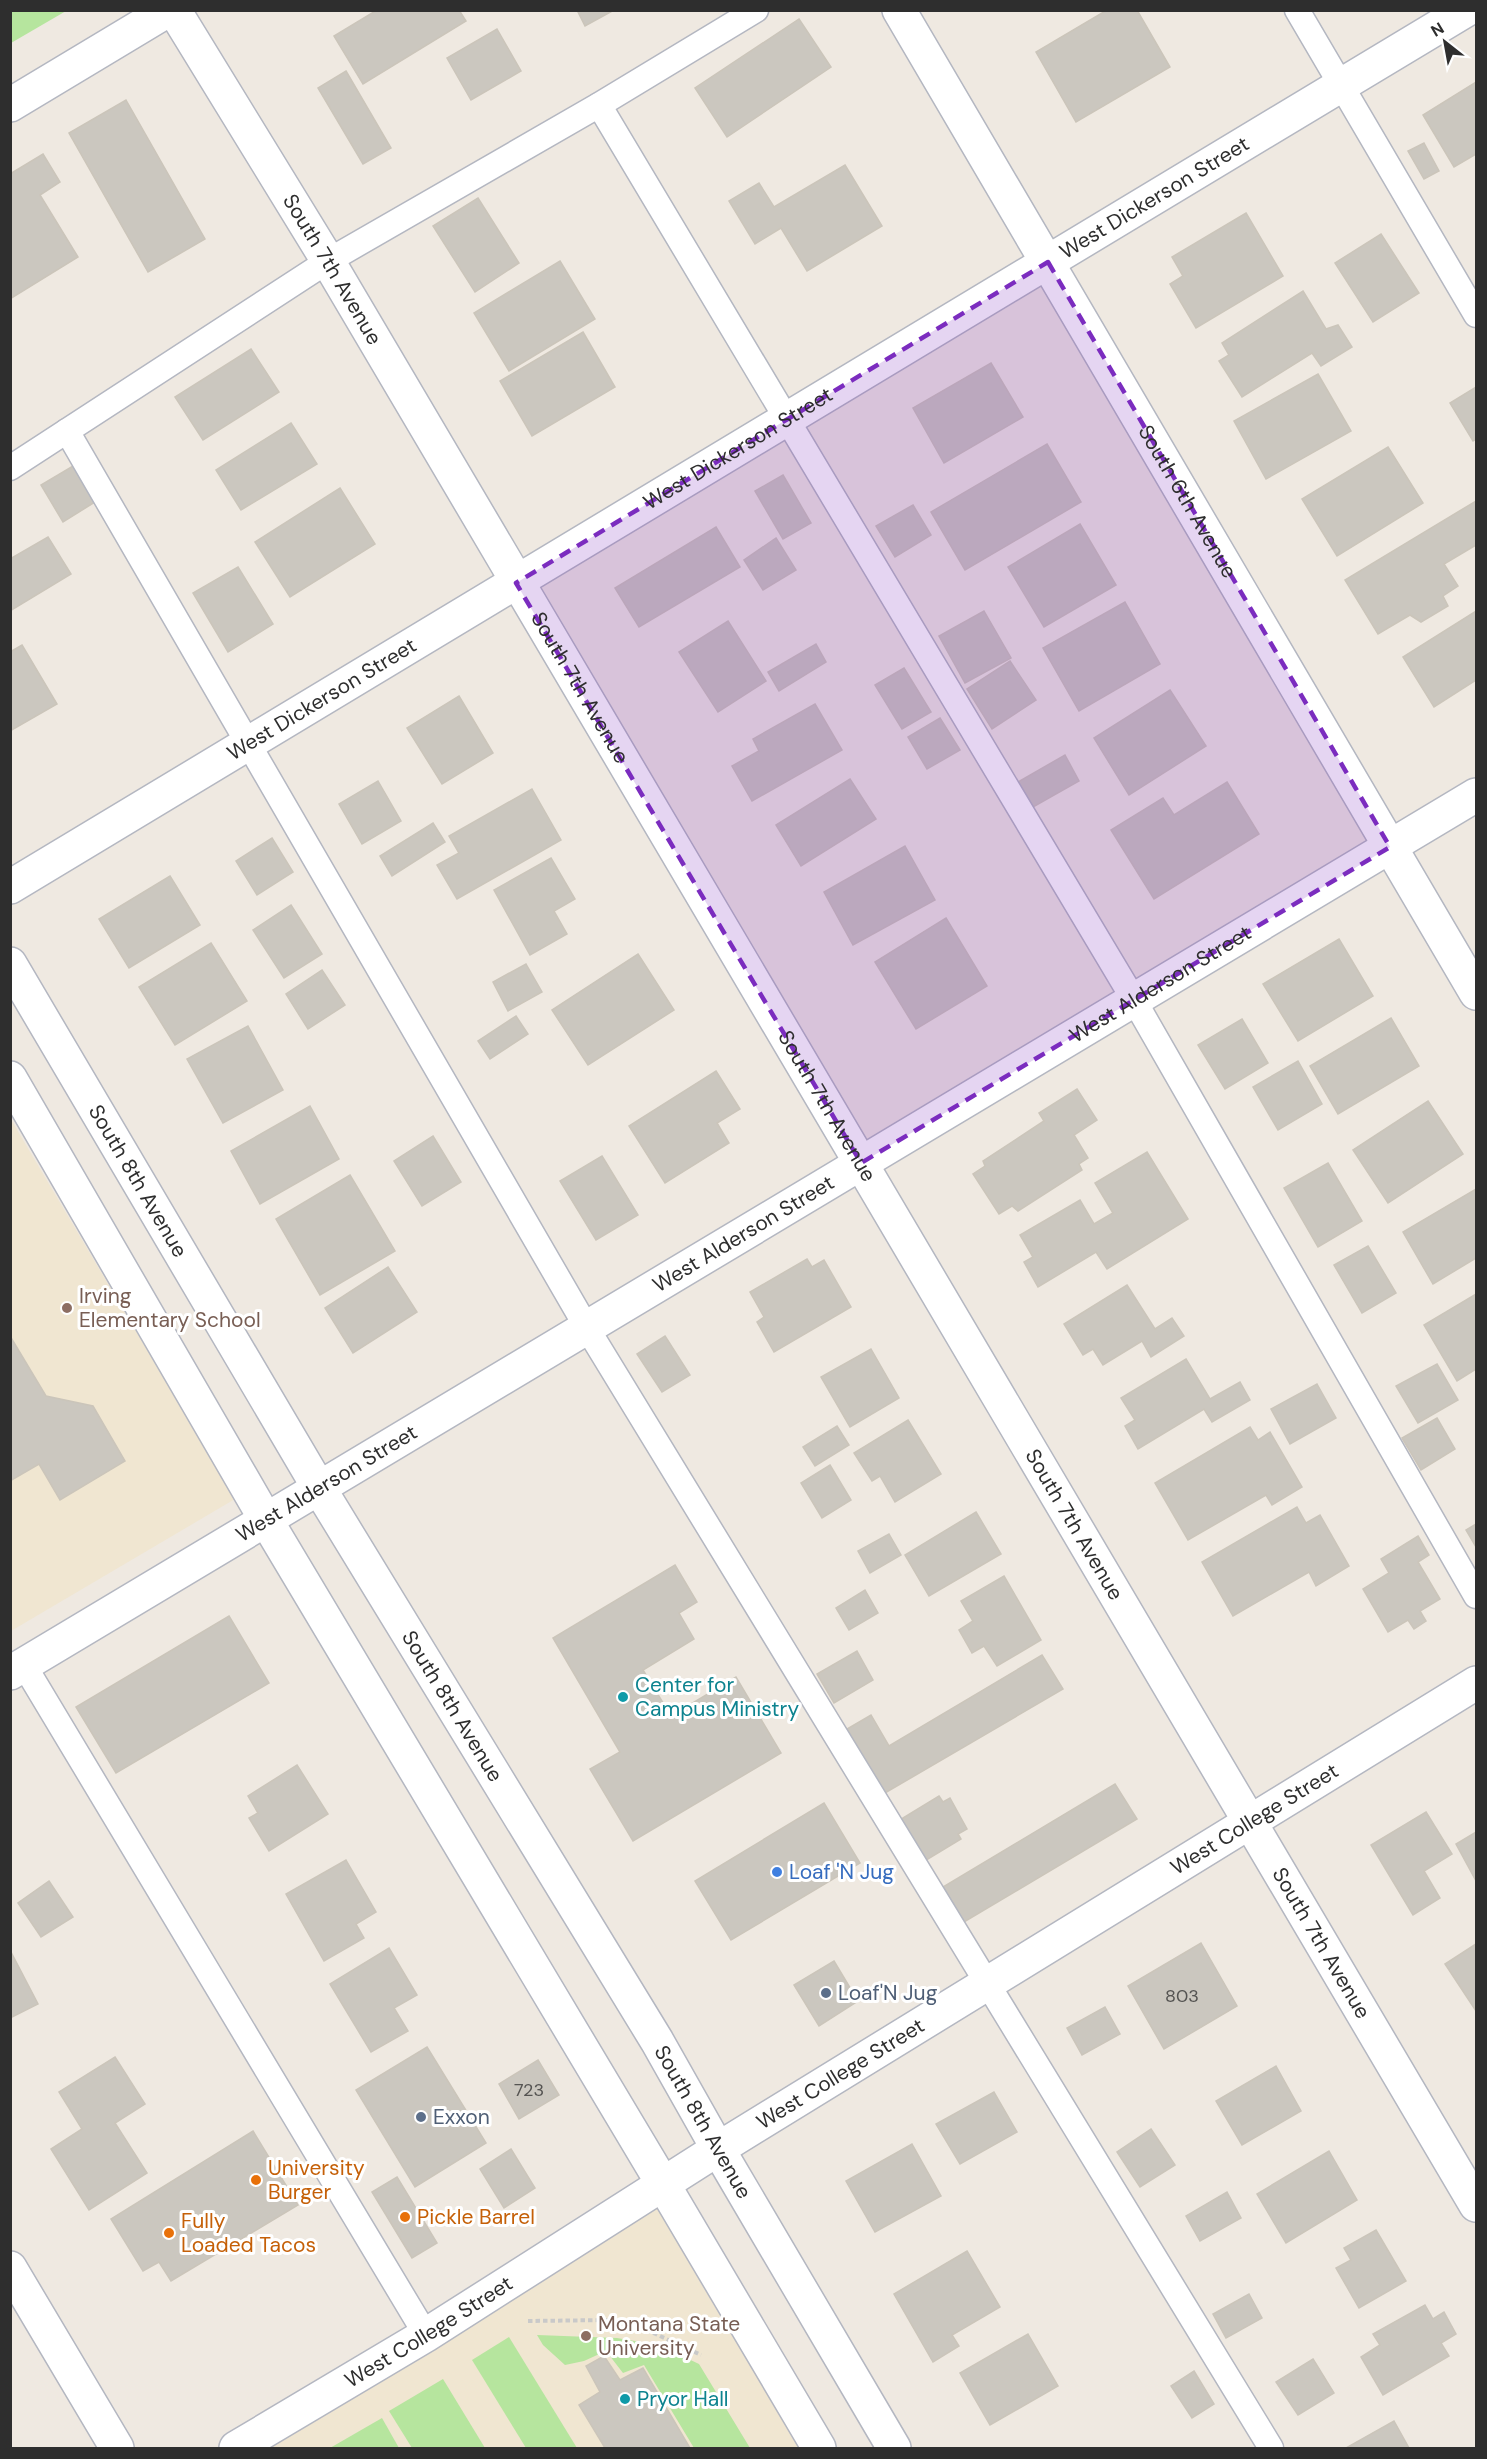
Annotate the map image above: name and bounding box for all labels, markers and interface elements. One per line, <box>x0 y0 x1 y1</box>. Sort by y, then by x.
north arrow <box>1415 12 1475 72</box>
text: N <box>1427 18 1448 42</box>
street label: West Dickerson Street <box>1055 130 1254 265</box>
street label: South 7th Avenue <box>276 189 388 350</box>
street label: West Dickerson Street <box>638 381 838 516</box>
street label: South 6th Avenue <box>1132 420 1243 583</box>
street label: South 7th Avenue <box>524 607 636 769</box>
street label: West Dickerson Street <box>222 631 422 767</box>
street label: West Alderson Street <box>1065 919 1256 1049</box>
street label: South 7th Avenue <box>772 1025 883 1187</box>
street label: South 8th Avenue <box>82 1100 194 1263</box>
street label: West Alderson Street <box>648 1169 839 1299</box>
place label: Irving Elementary School <box>79 1282 261 1334</box>
marker: Irving Elementary School <box>60 1301 74 1315</box>
street label: West Alderson Street <box>231 1418 422 1549</box>
street label: South 7th Avenue <box>1019 1444 1130 1605</box>
street label: South 8th Avenue <box>395 1625 509 1787</box>
place label: Center for Campus Ministry <box>635 1671 799 1723</box>
marker: Center for Campus Ministry <box>616 1690 630 1704</box>
street label: West College Street <box>1165 1757 1344 1881</box>
place label: Loaf 'N Jug <box>789 1858 894 1886</box>
street label: South 7th Avenue <box>1266 1862 1377 2024</box>
marker: Loaf 'N Jug <box>770 1865 784 1879</box>
place label: Loaf'N Jug <box>838 1979 938 2007</box>
house number: 803 <box>1165 1984 1199 2008</box>
marker: Loaf'N Jug <box>819 1986 833 2000</box>
street label: West College Street <box>751 2011 930 2136</box>
street label: South 8th Avenue <box>648 2040 758 2204</box>
house number: 723 <box>514 2078 544 2102</box>
place label: Exxon <box>433 2103 490 2131</box>
marker: Exxon <box>414 2110 428 2124</box>
place label: University Burger <box>268 2154 365 2206</box>
marker: University Burger <box>249 2173 263 2187</box>
place label: Pickle Barrel <box>417 2203 535 2231</box>
place label: Fully Loaded Tacos <box>181 2207 316 2259</box>
marker: Pickle Barrel <box>398 2210 412 2224</box>
marker: Fully Loaded Tacos <box>162 2226 176 2240</box>
street label: West College Street <box>340 2269 518 2394</box>
place label: Montana State University <box>598 2310 740 2362</box>
marker: Montana State University <box>579 2329 593 2343</box>
place label: Pryor Hall <box>637 2385 729 2413</box>
marker: Pryor Hall <box>618 2392 632 2406</box>

